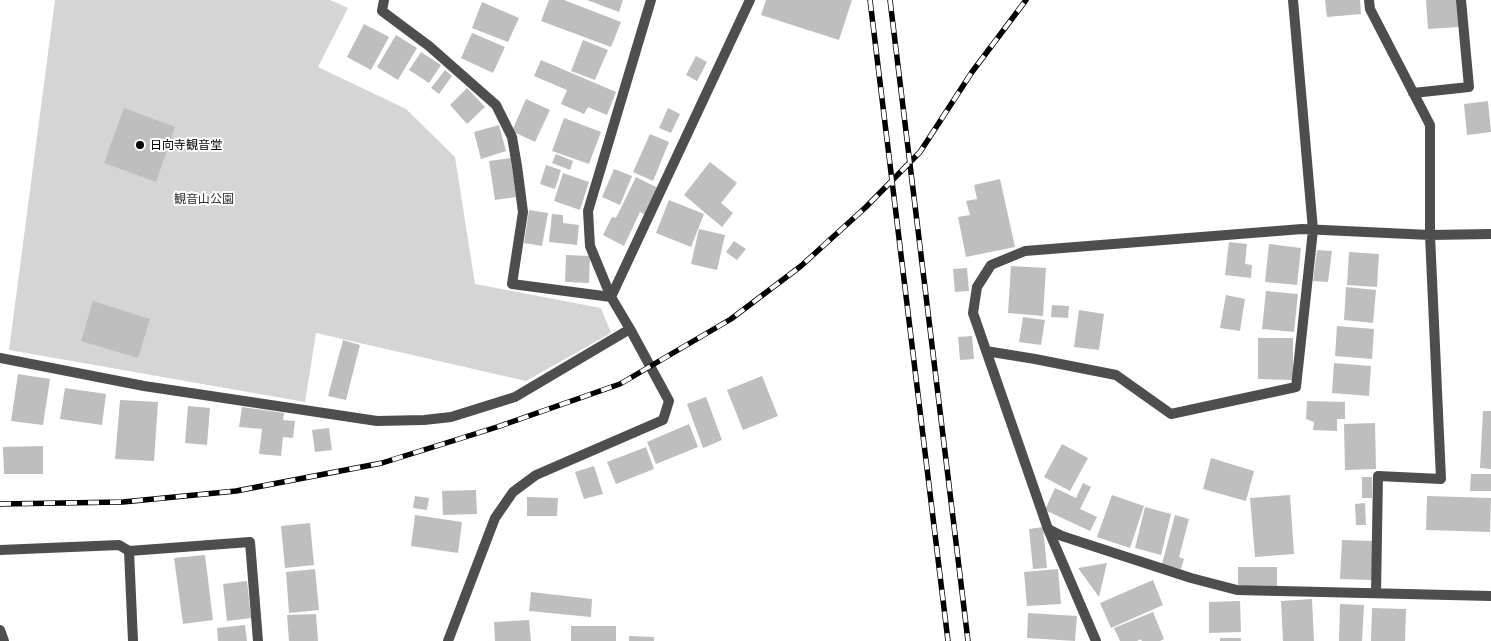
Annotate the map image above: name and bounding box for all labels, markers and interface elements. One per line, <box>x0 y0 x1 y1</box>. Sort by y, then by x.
place label: 日向寺観音堂 <box>150 138 222 152</box>
marker: 日向寺観音堂 <box>134 139 146 151</box>
park label: 観音山公園 <box>174 192 234 206</box>

